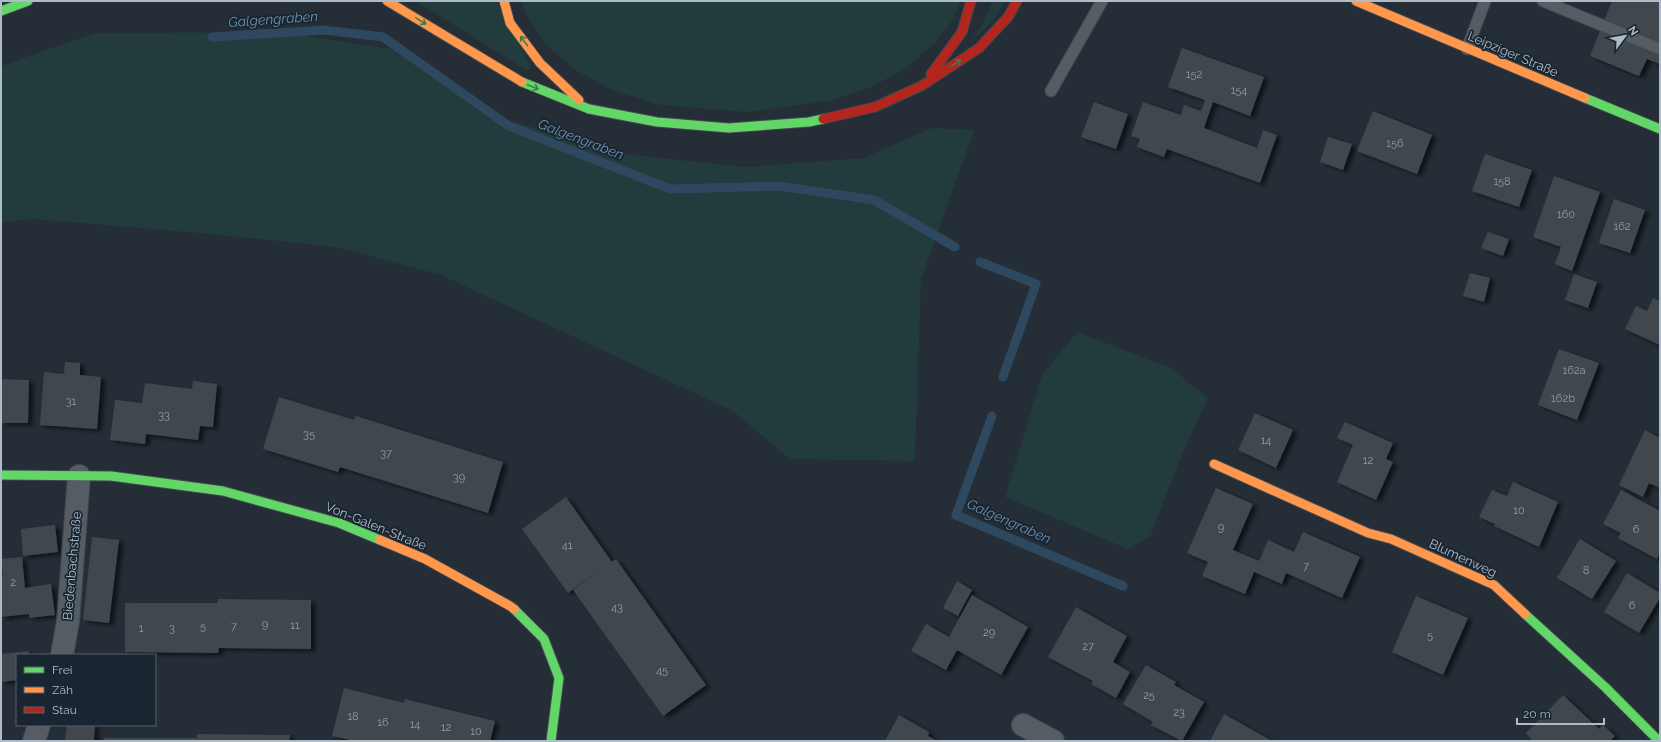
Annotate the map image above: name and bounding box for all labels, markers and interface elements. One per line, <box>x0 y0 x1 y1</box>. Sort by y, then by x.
water label: Galgengraben <box>227 8 319 30</box>
north arrow <box>1605 16 1645 56</box>
one-way arrow <box>415 17 426 25</box>
text: N <box>1625 24 1641 38</box>
street label: Leipziger Straße <box>1466 28 1561 80</box>
one-way arrow <box>520 35 528 46</box>
one-way arrow <box>950 59 962 67</box>
house number: 152 <box>1186 68 1202 81</box>
one-way arrow <box>526 83 538 91</box>
house number: 154 <box>1231 84 1247 97</box>
water label: Galgengraben <box>536 115 626 163</box>
house number: 156 <box>1386 137 1404 150</box>
house number: 158 <box>1493 175 1511 188</box>
house number: 160 <box>1557 208 1575 221</box>
house number: 162 <box>1613 220 1631 233</box>
house number: 162a <box>1562 364 1586 377</box>
house number: 162b <box>1551 392 1575 405</box>
house number: 31 <box>66 395 77 408</box>
house number: 33 <box>158 409 170 422</box>
house number: 35 <box>303 428 315 441</box>
house number: 14 <box>1261 434 1271 447</box>
house number: 37 <box>380 447 392 460</box>
house number: 12 <box>1363 454 1373 467</box>
house number: 39 <box>453 471 465 484</box>
water label: Galgengraben <box>965 495 1054 547</box>
street label: Von-Galen-Straße <box>323 499 429 553</box>
house number: 10 <box>1513 504 1525 517</box>
street label: Biedenbachstraße <box>60 511 84 621</box>
house number: 9 <box>1218 521 1224 534</box>
house number: 6 <box>1633 523 1640 536</box>
street label: Blumenweg <box>1427 536 1499 580</box>
house number: 41 <box>562 539 573 552</box>
house number: 7 <box>1303 560 1309 573</box>
house number: 8 <box>1583 564 1589 577</box>
house number: 2 <box>10 576 16 589</box>
house number: 6 <box>1629 599 1636 612</box>
house number: 43 <box>611 601 623 614</box>
house number: 9 <box>262 618 268 631</box>
house number: 11 <box>290 619 300 632</box>
house number: 5 <box>200 620 206 633</box>
house number: 7 <box>231 620 237 633</box>
house number: 1 <box>139 622 144 635</box>
house number: 3 <box>169 622 175 635</box>
house number: 29 <box>983 626 995 639</box>
house number: 5 <box>1427 629 1433 642</box>
house number: 27 <box>1082 640 1094 653</box>
legend <box>16 654 156 726</box>
text: Frei <box>52 663 72 677</box>
house number: 45 <box>656 664 668 677</box>
text: Zäh <box>52 683 73 697</box>
house number: 25 <box>1143 689 1155 702</box>
scale bar <box>1517 700 1604 726</box>
text: Stau <box>52 703 77 717</box>
house number: 23 <box>1173 706 1185 719</box>
text: 20 m <box>1523 707 1551 721</box>
house number: 18 <box>347 710 359 723</box>
house number: 16 <box>377 716 389 729</box>
house number: 14 <box>410 718 420 731</box>
house number: 12 <box>441 721 451 734</box>
house number: 10 <box>470 725 482 738</box>

